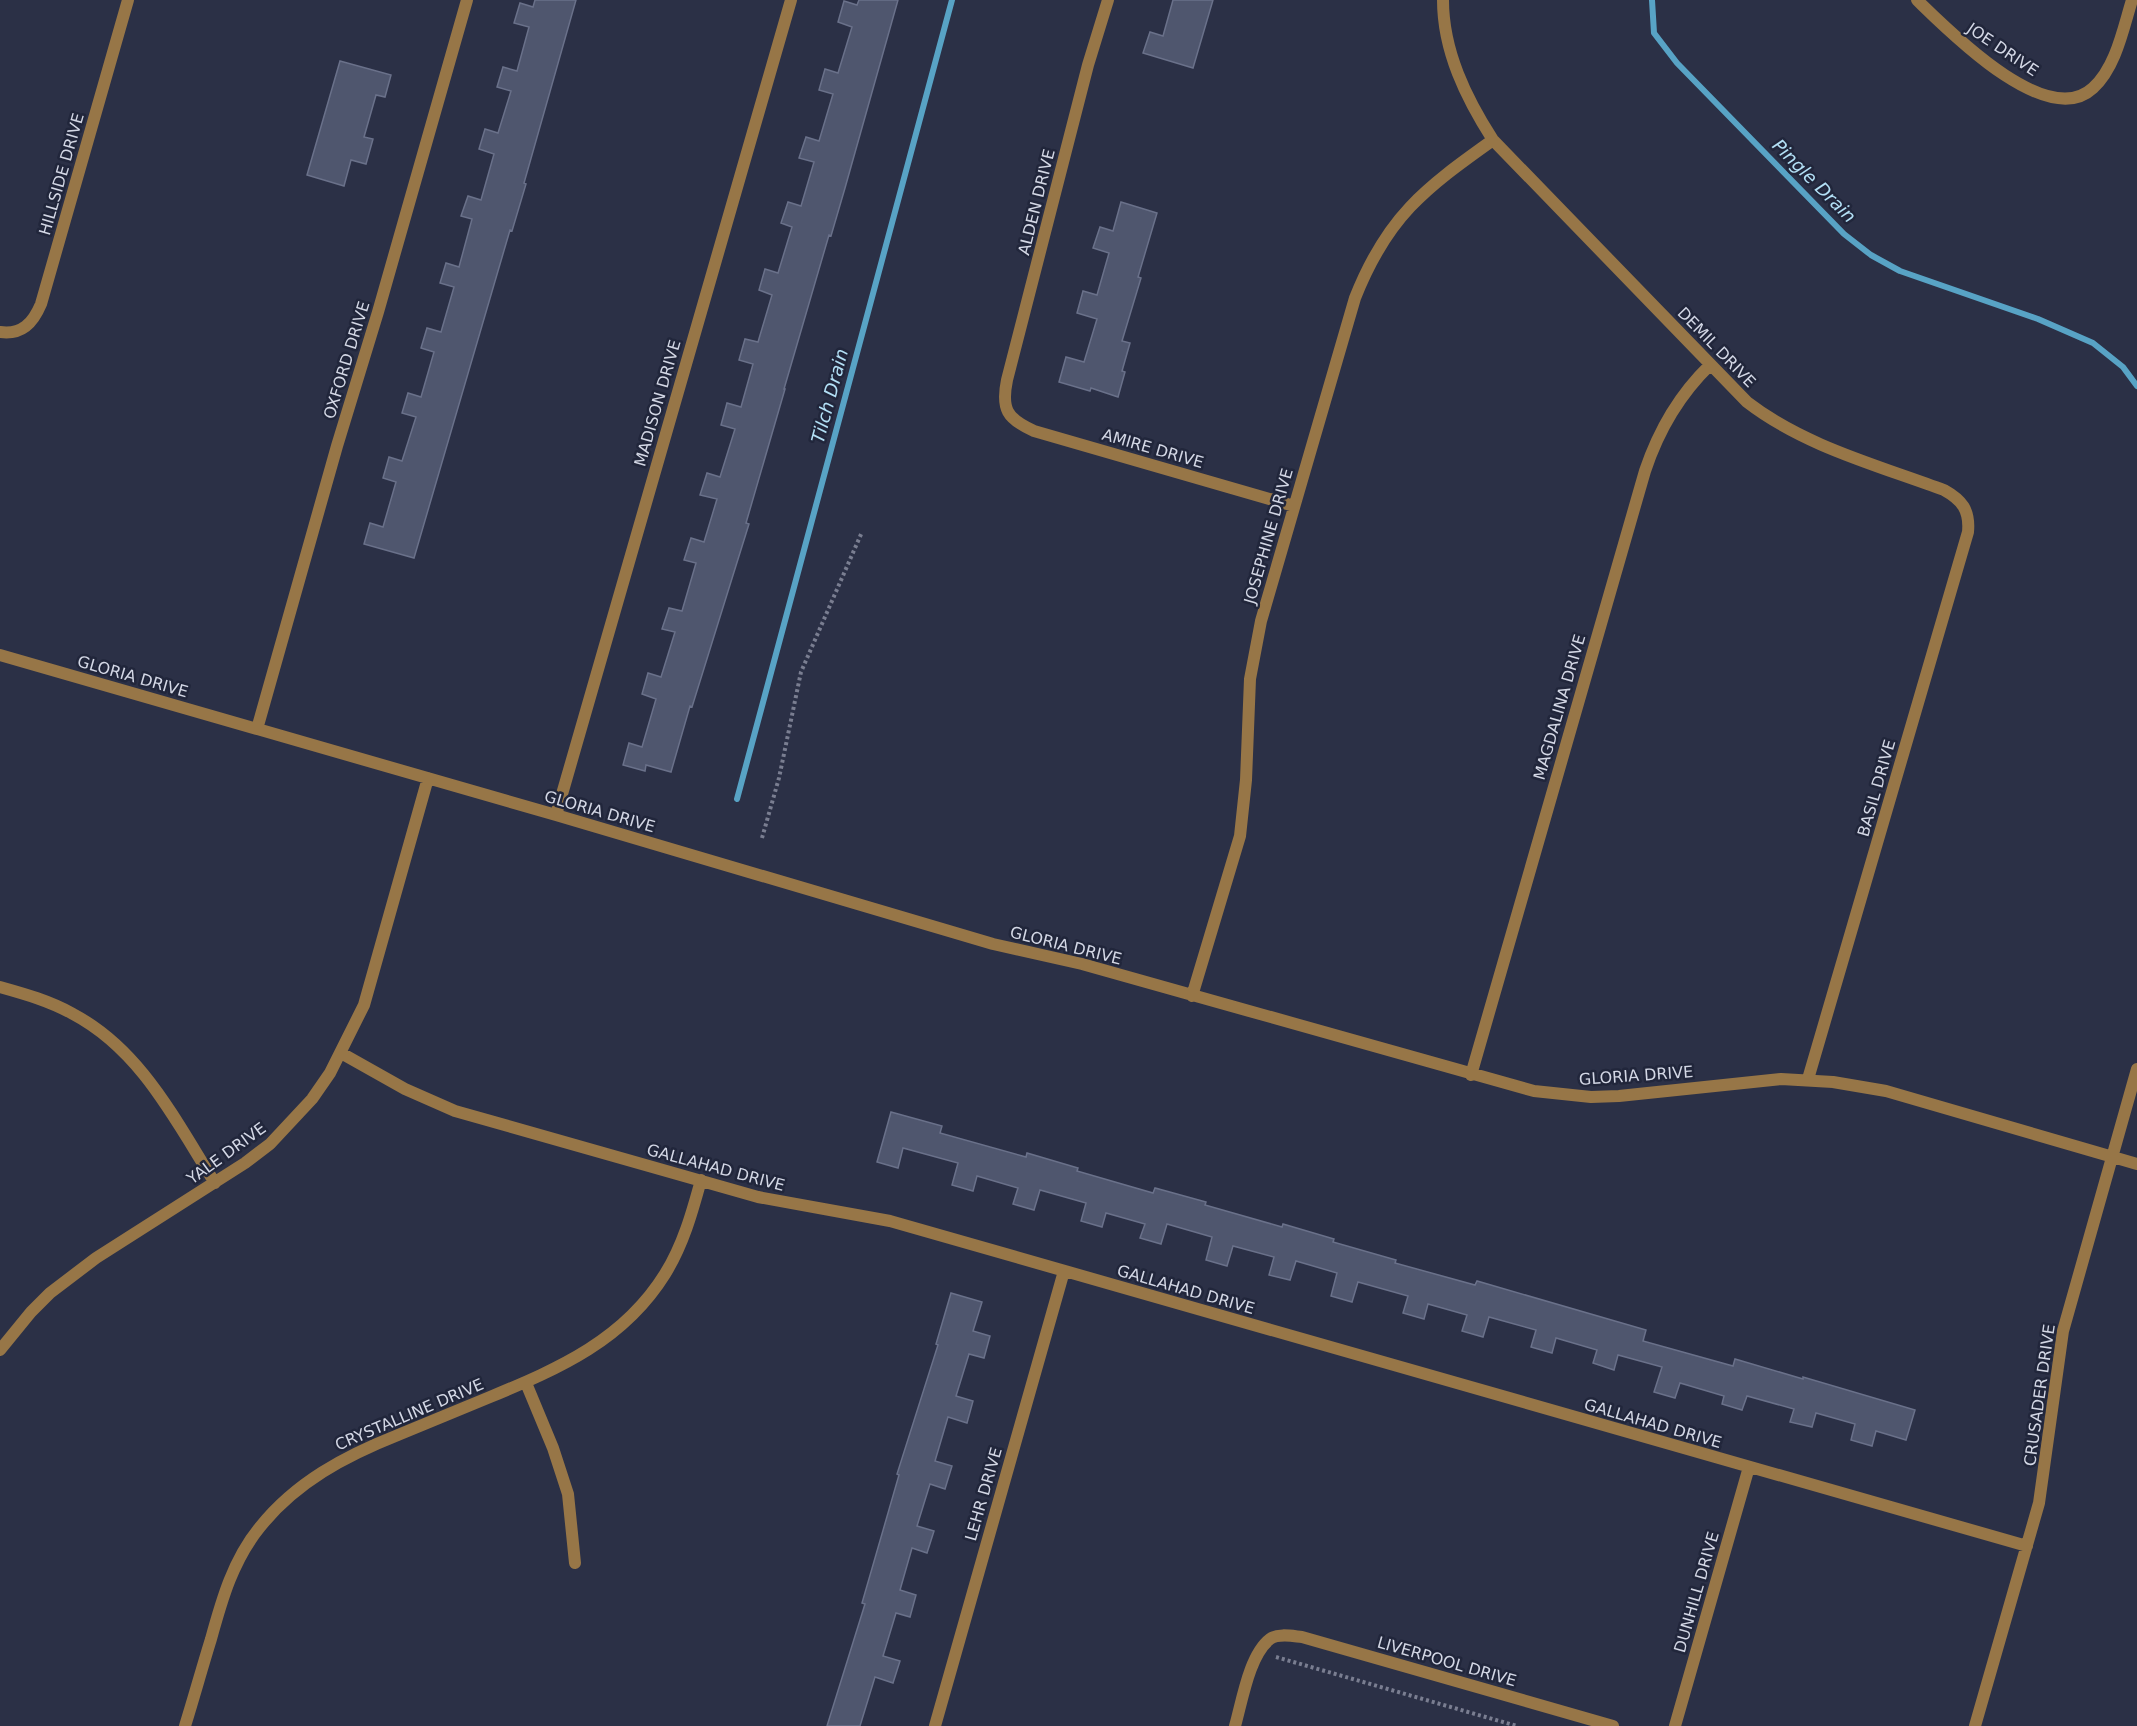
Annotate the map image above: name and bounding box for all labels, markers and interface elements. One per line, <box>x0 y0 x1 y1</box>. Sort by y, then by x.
street label: JOE DRIVE <box>1963 18 2042 80</box>
street label: HILLSIDE DRIVE <box>35 111 88 237</box>
water label: Pingle Drain <box>1768 135 1860 227</box>
street label: ALDEN DRIVE <box>1014 147 1059 257</box>
street label: OXFORD DRIVE <box>320 299 373 421</box>
street label: DEMIL DRIVE <box>1674 303 1760 391</box>
street label: MADISON DRIVE <box>630 338 685 469</box>
water label: Tilch Drain <box>807 346 852 445</box>
street label: AMIRE DRIVE <box>1100 425 1206 472</box>
street label: JOSEPHINE DRIVE <box>1240 466 1297 607</box>
street label: MAGDALINA DRIVE <box>1530 632 1589 782</box>
street label: GLORIA DRIVE <box>75 652 190 701</box>
street label: BASIL DRIVE <box>1854 737 1899 839</box>
street label: GLORIA DRIVE <box>542 787 657 836</box>
street label: GLORIA DRIVE <box>1008 922 1124 969</box>
street label: GLORIA DRIVE <box>1578 1062 1694 1089</box>
street label: YALE DRIVE <box>182 1118 269 1189</box>
street label: GALLAHAD DRIVE <box>645 1140 787 1195</box>
street label: GALLAHAD DRIVE <box>1115 1261 1257 1318</box>
street label: CRUSADER DRIVE <box>2020 1323 2059 1467</box>
street label: CRYSTALLINE DRIVE <box>332 1375 486 1454</box>
street label: GALLAHAD DRIVE <box>1582 1395 1724 1452</box>
street label: LEHR DRIVE <box>961 1445 1006 1543</box>
street label: DUNHILL DRIVE <box>1670 1530 1723 1655</box>
street label: LIVERPOOL DRIVE <box>1375 1633 1519 1690</box>

